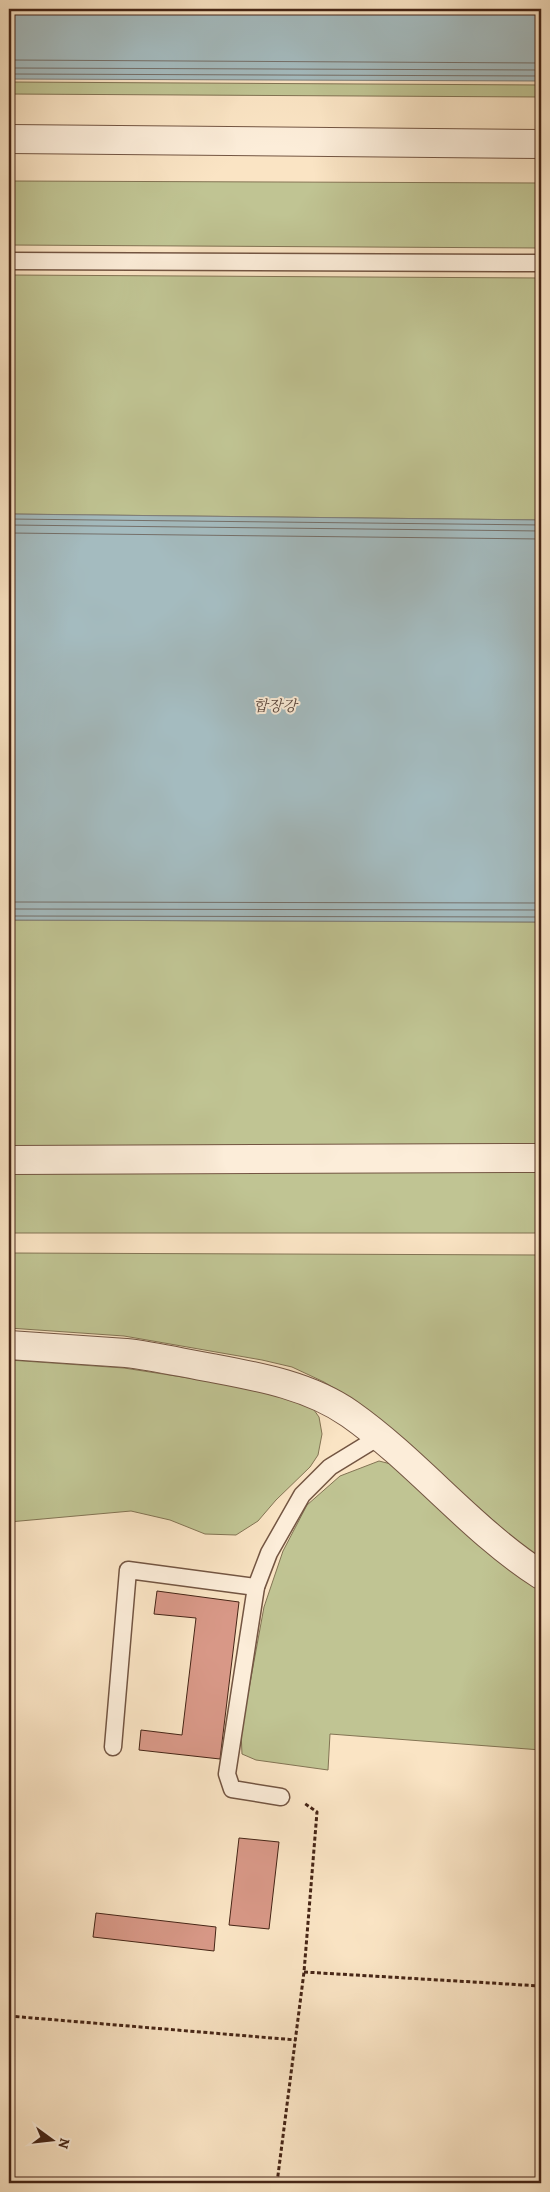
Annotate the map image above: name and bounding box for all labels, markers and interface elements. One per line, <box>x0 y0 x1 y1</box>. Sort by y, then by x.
water label: 합장강 <box>253 696 299 716</box>
north arrow <box>28 2114 78 2164</box>
text: N <box>54 2136 75 2151</box>

